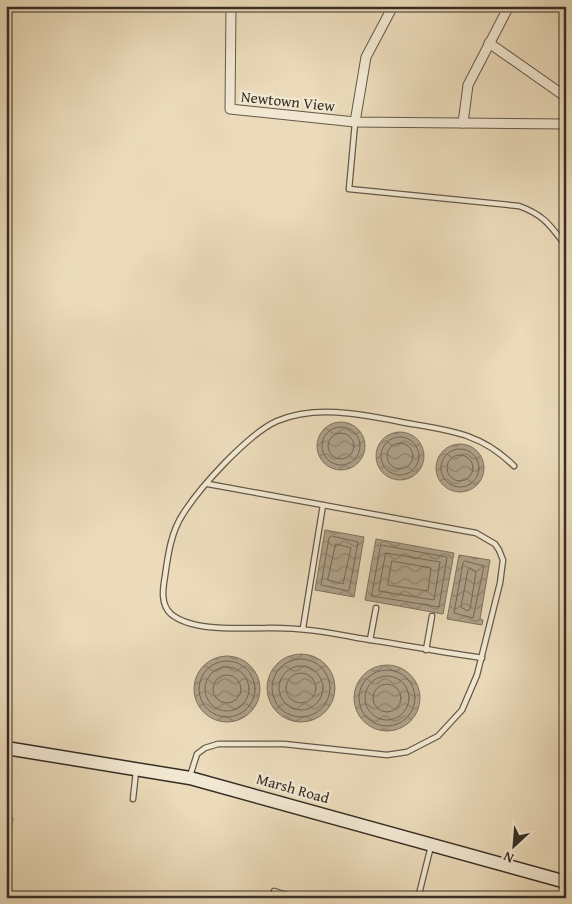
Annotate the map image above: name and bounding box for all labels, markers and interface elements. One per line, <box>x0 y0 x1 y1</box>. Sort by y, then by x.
street label: Newtown View <box>240 86 336 116</box>
street label: Marsh Road <box>254 768 332 808</box>
north arrow <box>490 822 540 872</box>
text: N <box>499 846 517 869</box>

